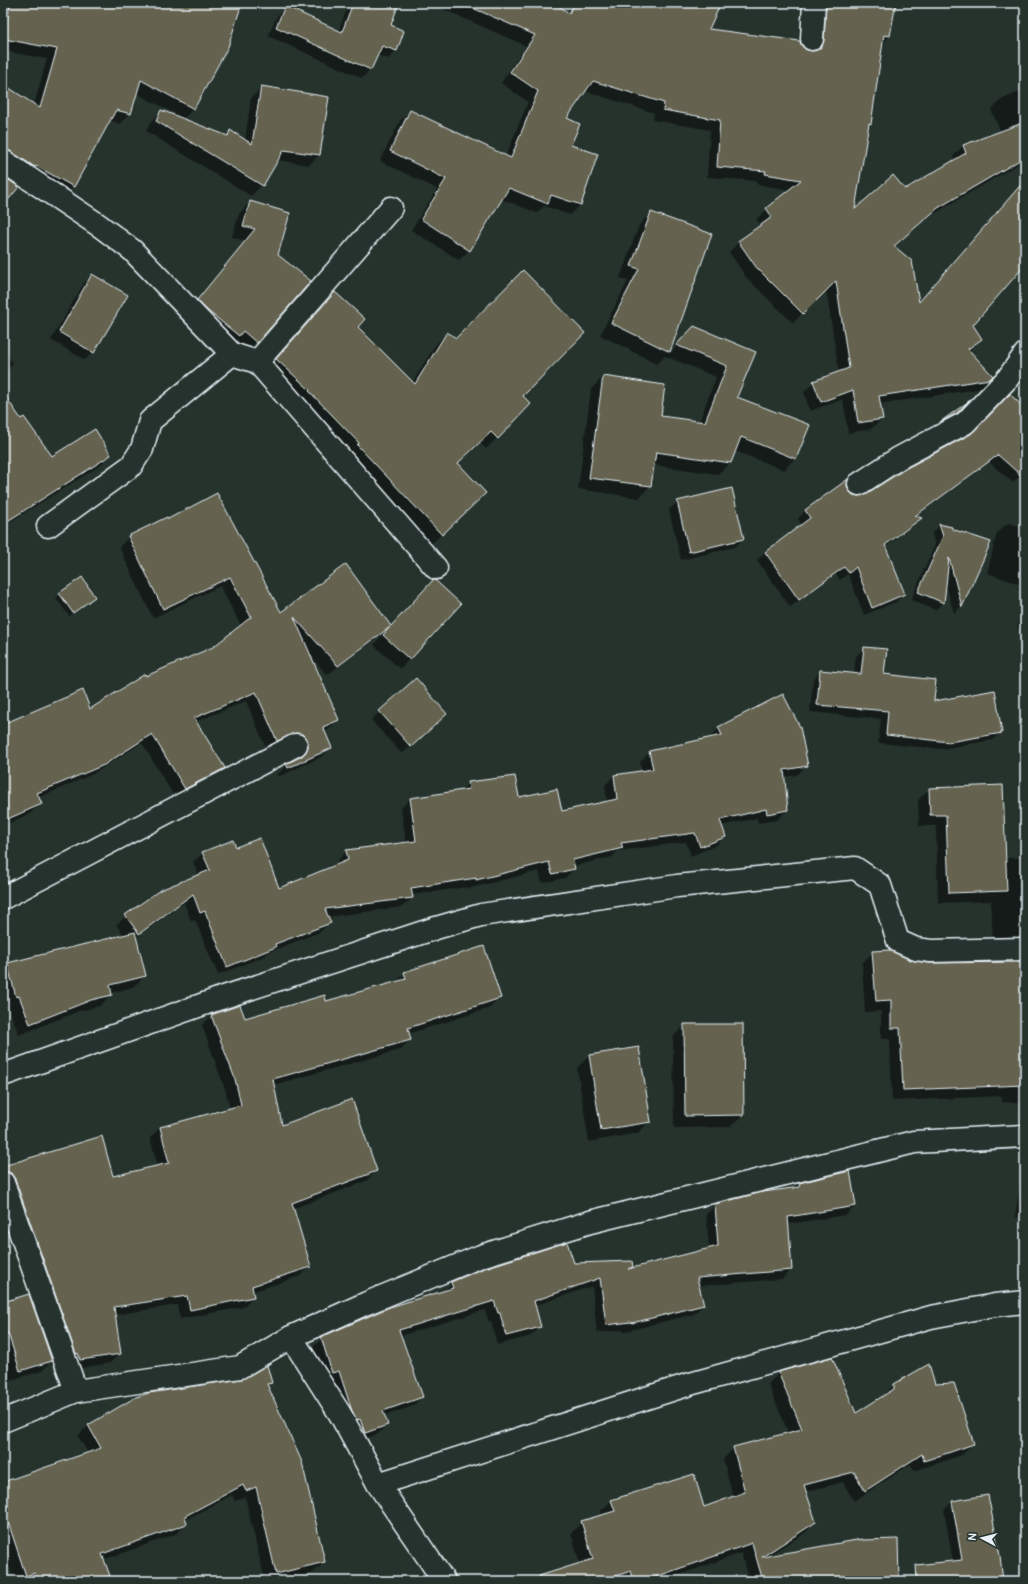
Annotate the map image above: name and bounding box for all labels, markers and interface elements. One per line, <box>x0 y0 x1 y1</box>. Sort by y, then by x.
north arrow <box>962 1518 1002 1558</box>
text: N <box>966 1532 980 1541</box>

